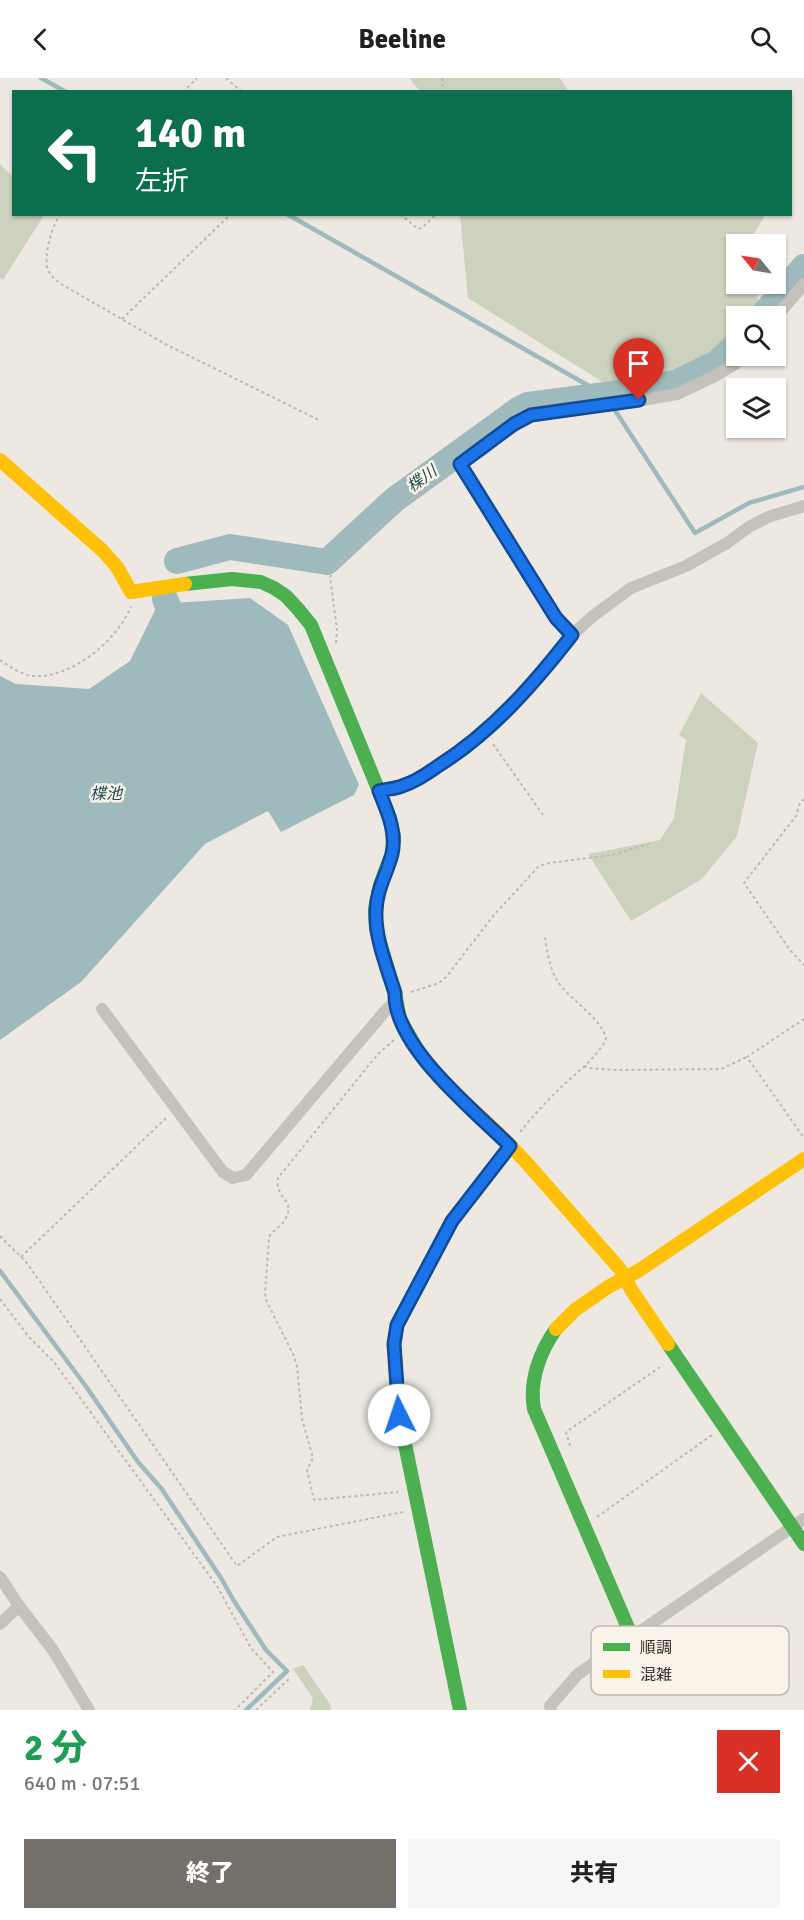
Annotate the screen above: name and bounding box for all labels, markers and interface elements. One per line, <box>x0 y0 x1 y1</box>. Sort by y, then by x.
icon: back <box>24 23 57 56</box>
text: Beeline <box>358 23 446 56</box>
icon: search <box>747 23 780 56</box>
text: 140 m <box>135 108 246 159</box>
icon: left <box>36 114 114 192</box>
text: 左折 <box>135 165 189 198</box>
north arrow <box>726 234 786 294</box>
map controls <box>726 234 786 438</box>
button: search <box>726 306 786 366</box>
pin <box>613 338 664 400</box>
icon: arrive <box>622 347 655 380</box>
button: layers <box>726 378 786 438</box>
water label: 楪川 <box>403 460 442 496</box>
water label: 楪池 <box>90 784 124 804</box>
position arrow <box>367 1383 431 1447</box>
legend <box>591 1626 789 1695</box>
text: 順調 <box>640 1638 672 1658</box>
text: 混雑 <box>640 1665 672 1685</box>
text: 2 分 <box>24 1726 87 1771</box>
button: close <box>717 1730 780 1793</box>
text: 640 m · 07:51 <box>24 1771 140 1796</box>
button: 終了 <box>24 1839 396 1908</box>
button: 共有 <box>408 1839 780 1908</box>

